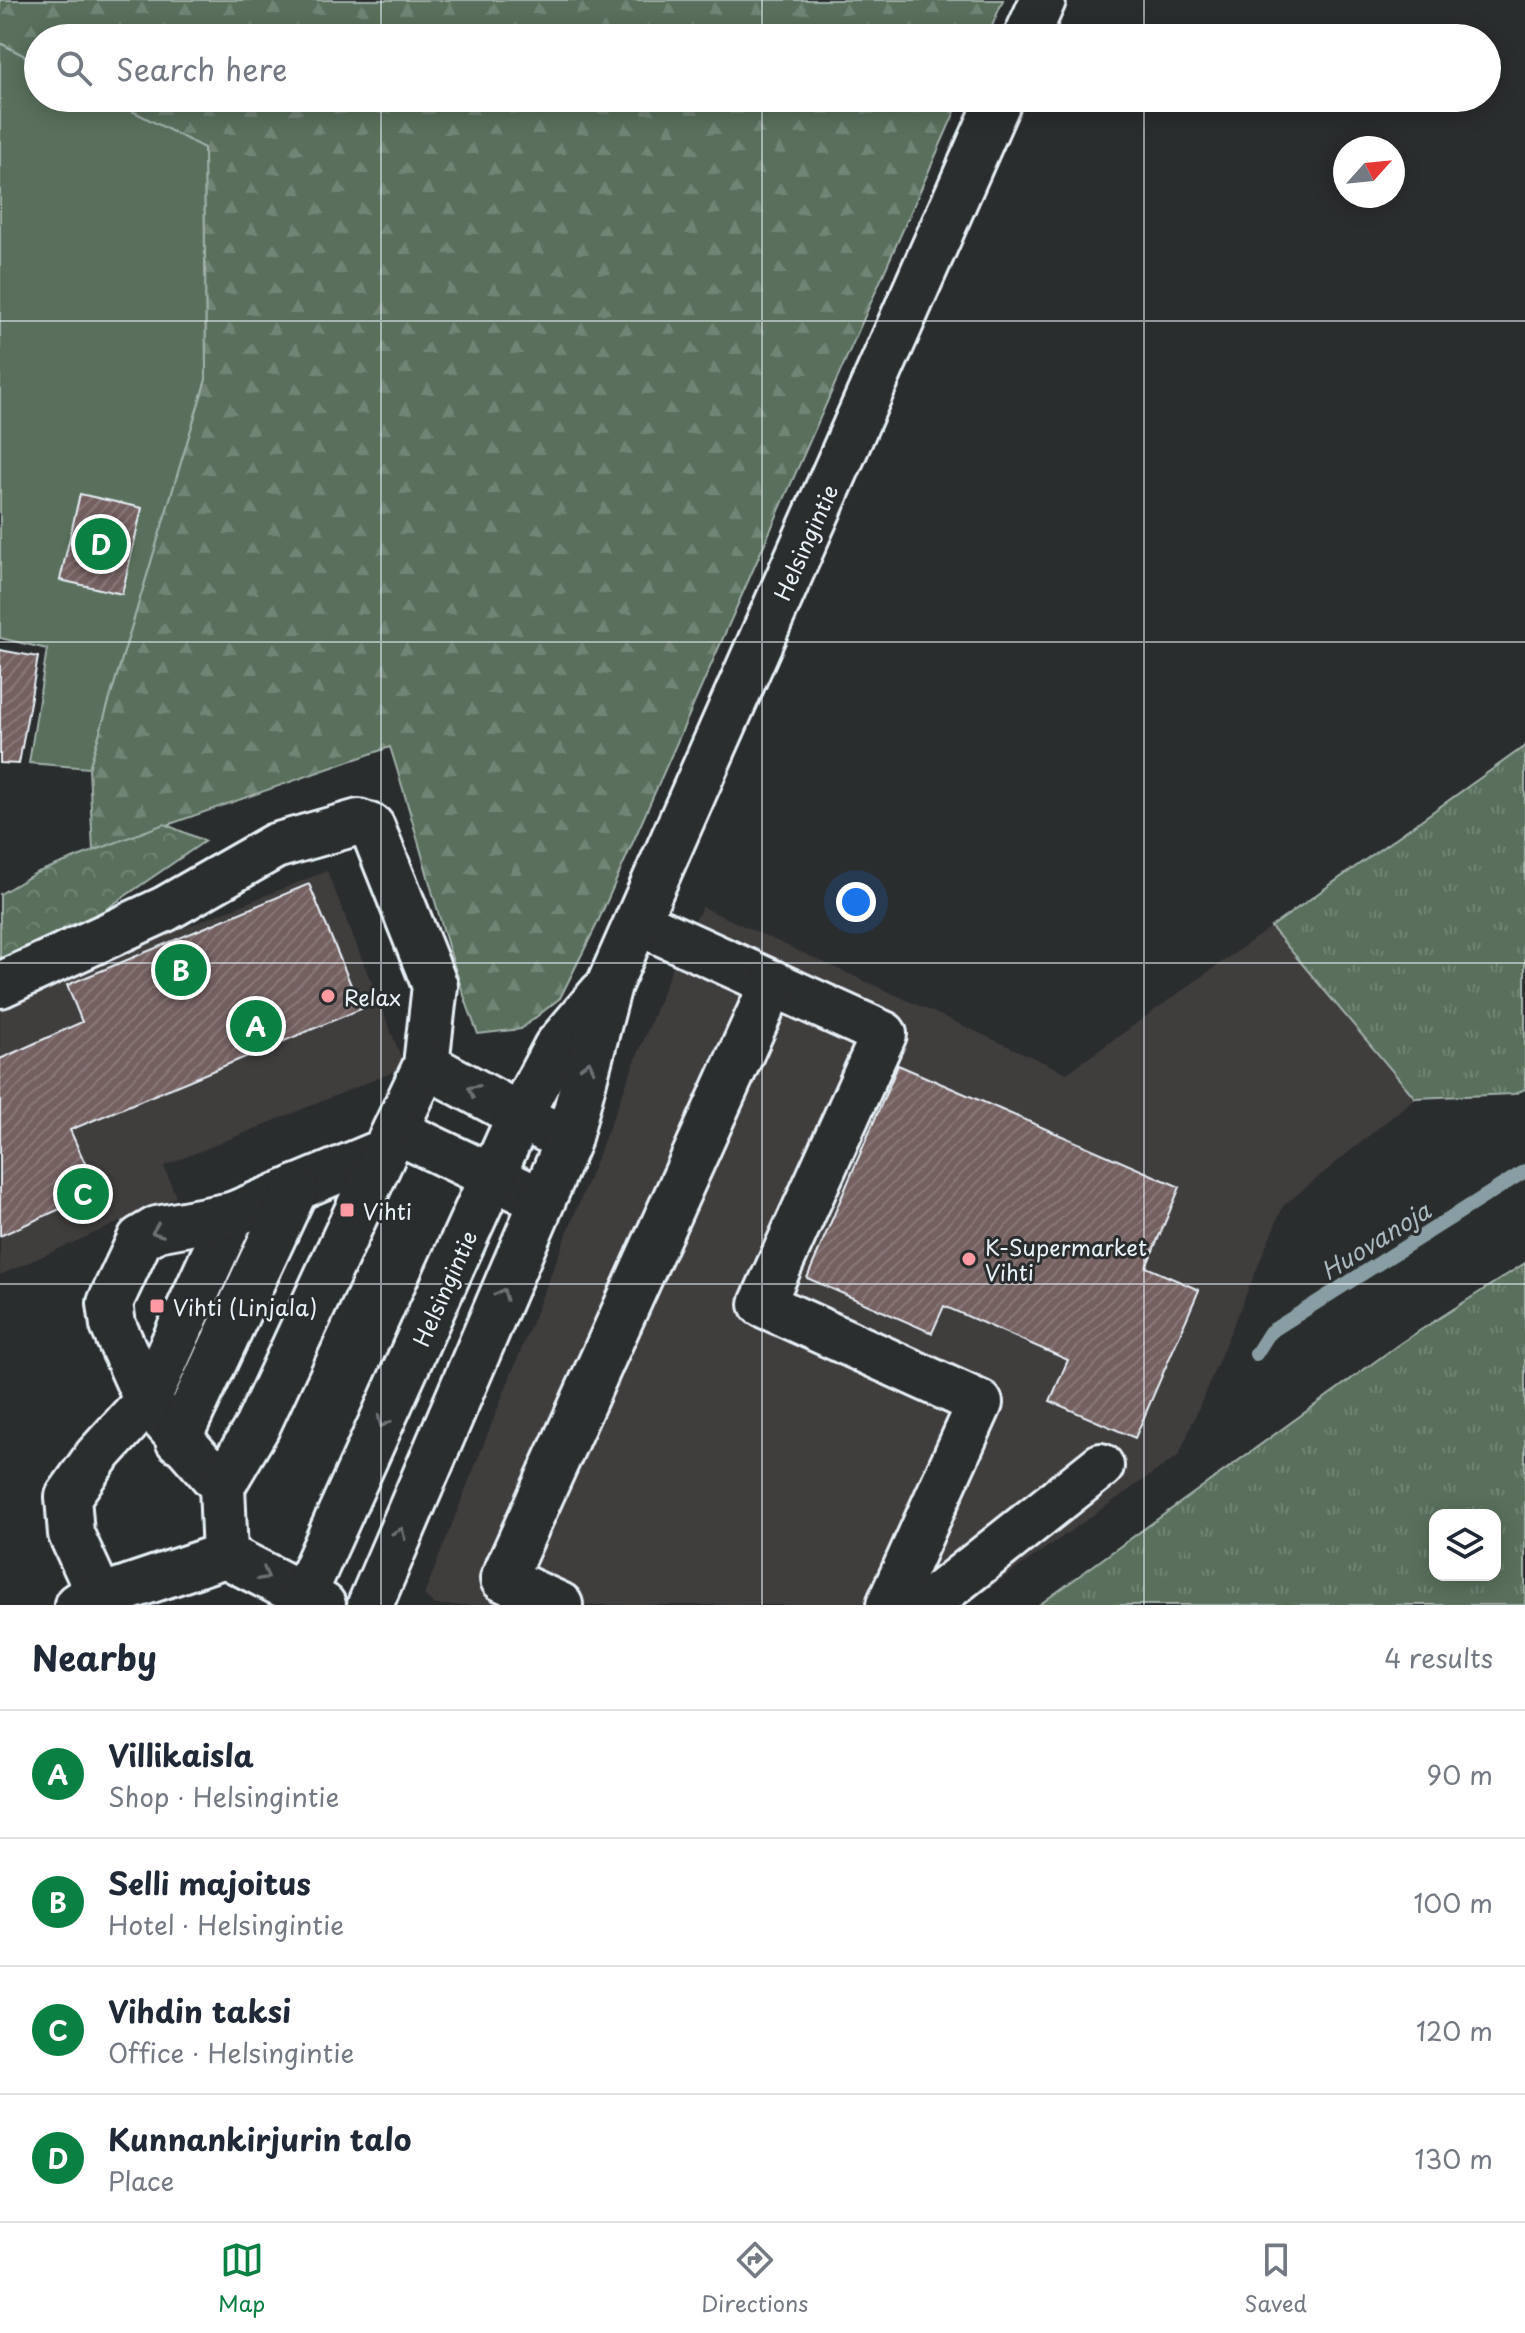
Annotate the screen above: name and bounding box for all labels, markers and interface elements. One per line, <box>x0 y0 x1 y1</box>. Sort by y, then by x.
search box <box>24 24 1501 112</box>
icon: search <box>52 46 96 90</box>
text: Search here <box>116 46 288 91</box>
north arrow <box>1333 136 1405 208</box>
street label: Helsingintie <box>765 479 845 605</box>
pin: D <box>75 514 127 574</box>
your location <box>836 882 876 922</box>
pin: B <box>155 940 207 1000</box>
place label: Relax <box>344 980 401 1013</box>
marker: Relax <box>319 987 337 1005</box>
pin: A <box>230 996 282 1056</box>
one-way arrow <box>578 1060 595 1073</box>
one-way arrow <box>467 1085 482 1100</box>
pin: C <box>57 1164 109 1224</box>
water label: Huovanoja <box>1313 1192 1438 1288</box>
place label: Vihti <box>363 1194 412 1227</box>
marker: Vihti <box>338 1201 356 1219</box>
one-way arrow <box>150 1222 164 1238</box>
street label: Helsingintie <box>404 1225 484 1351</box>
place label: K-Supermarket Vihti <box>985 1230 1147 1288</box>
marker: K-Supermarket Vihti <box>960 1250 978 1268</box>
one-way arrow <box>492 1288 508 1302</box>
place label: Vihti (Linjala) <box>173 1290 317 1323</box>
marker: Vihti (Linjala) <box>148 1297 166 1315</box>
one-way arrow <box>377 1413 393 1428</box>
map controls <box>1429 1509 1501 1581</box>
button: layers <box>1429 1509 1501 1581</box>
one-way arrow <box>391 1527 407 1541</box>
one-way arrow <box>256 1565 271 1580</box>
text: Nearby <box>32 1631 157 1683</box>
text: 4 results <box>1384 1638 1493 1677</box>
text: Villikaisla <box>108 1732 254 1777</box>
text: A <box>48 1755 68 1794</box>
text: 90 m <box>1426 1755 1493 1794</box>
text: Shop · Helsingintie <box>108 1777 339 1816</box>
text: Selli majoitus <box>108 1860 311 1905</box>
text: B <box>49 1883 67 1922</box>
text: 100 m <box>1413 1883 1493 1922</box>
text: Hotel · Helsingintie <box>108 1905 344 1944</box>
text: Vihdin taksi <box>108 1988 291 2033</box>
text: C <box>48 2011 68 2050</box>
text: 120 m <box>1416 2011 1493 2050</box>
text: Office · Helsingintie <box>108 2033 354 2072</box>
text: Kunnankirjurin talo <box>108 2116 411 2161</box>
text: D <box>48 2139 68 2178</box>
text: 130 m <box>1414 2139 1493 2178</box>
text: Place <box>108 2161 174 2200</box>
tab: Map <box>218 2238 265 2319</box>
tab: Directions <box>701 2238 808 2319</box>
tab: Saved <box>1244 2238 1307 2319</box>

